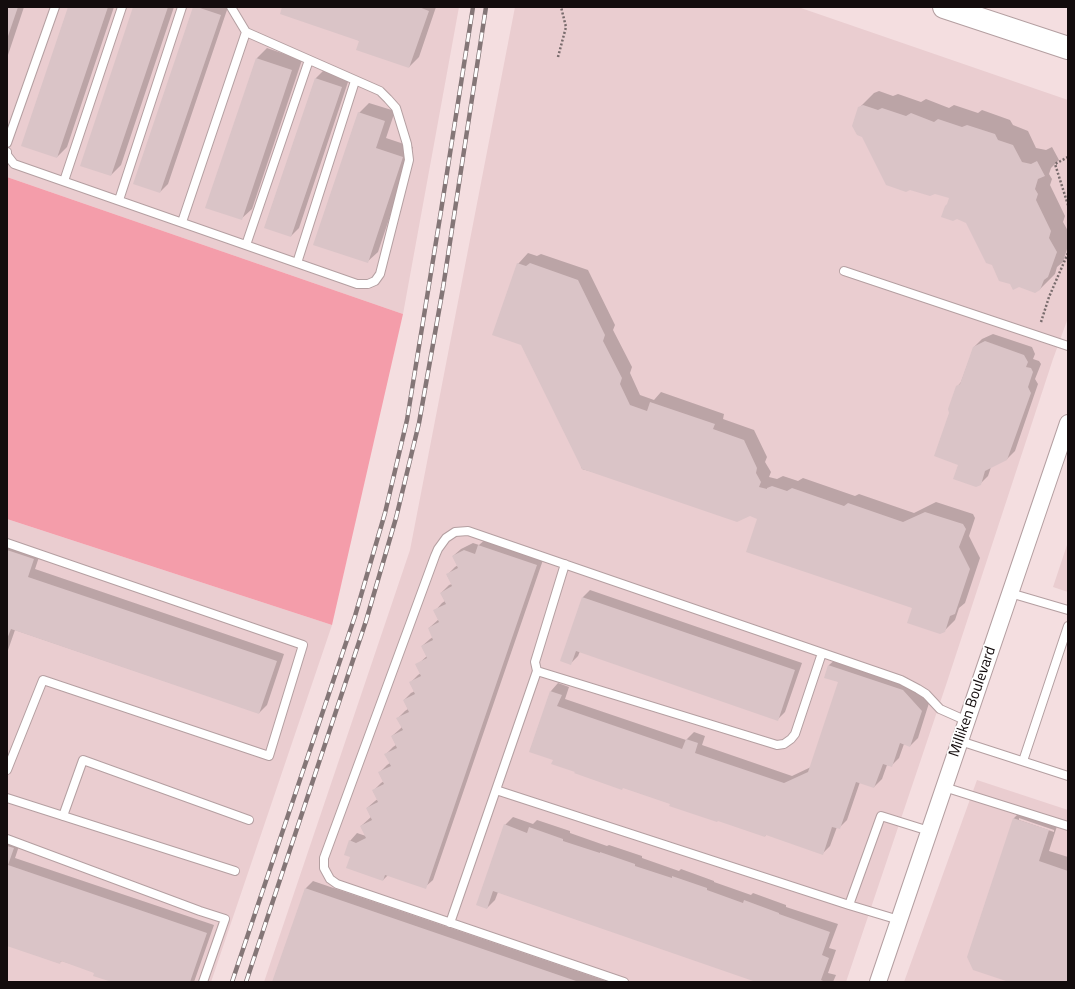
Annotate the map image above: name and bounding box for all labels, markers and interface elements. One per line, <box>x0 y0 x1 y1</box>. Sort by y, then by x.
street label: Milliken Boulevard <box>946 644 1000 760</box>

